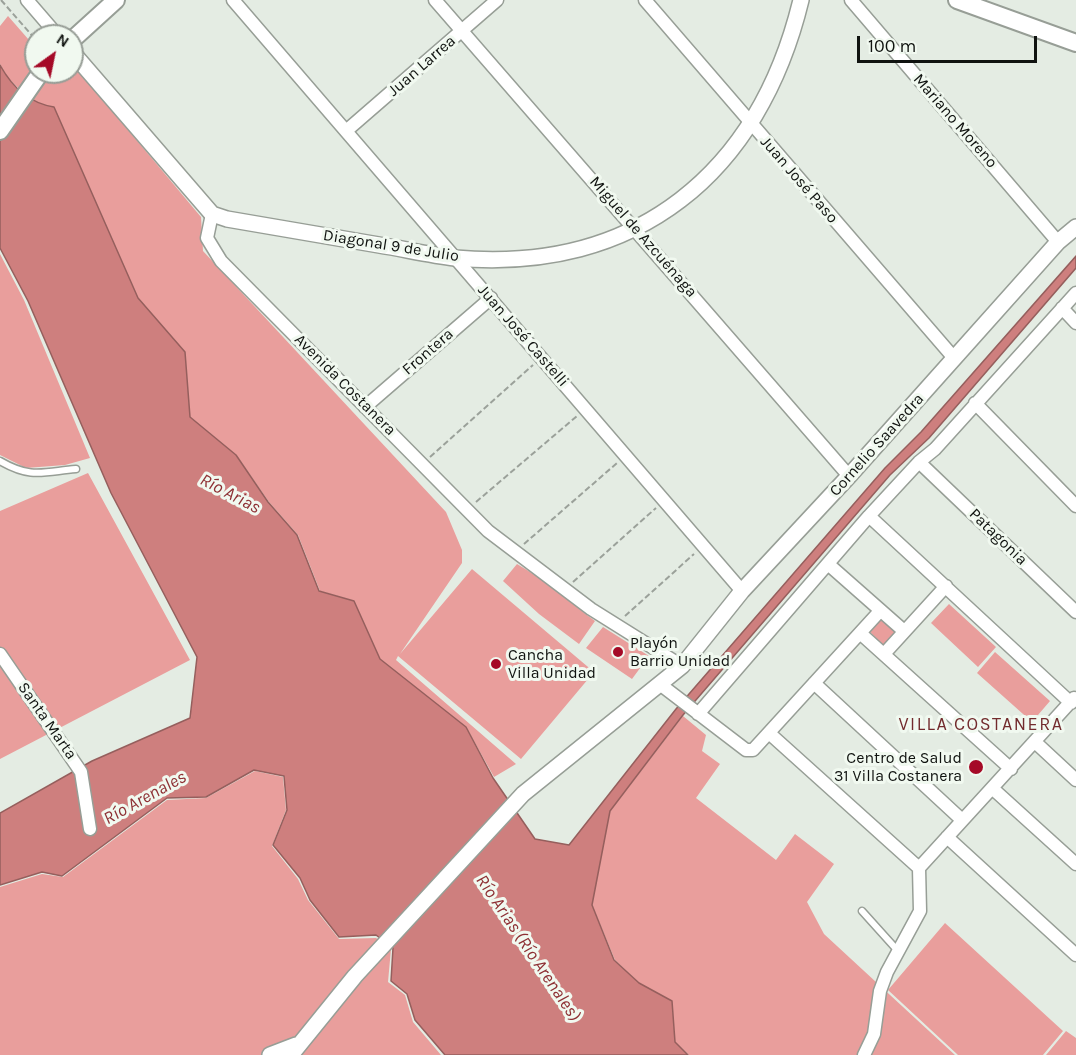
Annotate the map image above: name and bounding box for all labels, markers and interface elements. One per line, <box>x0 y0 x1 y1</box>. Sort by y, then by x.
north arrow <box>24 24 84 84</box>
scale bar <box>860 24 1040 62</box>
text: N <box>53 29 73 51</box>
street label: Juan Larrea <box>384 31 460 101</box>
text: 100 m <box>868 35 916 57</box>
street label: Mariano Moreno <box>909 70 1001 172</box>
street label: Juan José Paso <box>756 133 842 227</box>
street label: Miguel de Azcuénaga <box>585 172 701 302</box>
street label: Diagonal 9 de Julio <box>322 226 460 266</box>
street label: Juan José Castelli <box>473 281 573 391</box>
street label: Frontera <box>399 325 457 379</box>
street label: Avenida Costanera <box>290 330 400 440</box>
street label: Cornelio Saavedra <box>826 390 928 500</box>
water label: Río Arias <box>196 469 264 519</box>
street label: Patagonia <box>965 505 1031 569</box>
place label: Playón Barrio Unidad <box>630 633 730 671</box>
place label: Cancha Villa Unidad <box>508 645 596 683</box>
marker: Playón Barrio Unidad <box>611 645 625 659</box>
marker: Cancha Villa Unidad <box>489 657 503 671</box>
street label: Santa Marta <box>13 679 81 763</box>
district label: VILLA COSTANERA <box>898 714 1064 736</box>
place label: Centro de Salud 31 Villa Costanera <box>834 748 962 786</box>
marker: Centro de Salud 31 Villa Costanera <box>967 758 985 776</box>
water label: Río Arenales <box>100 766 190 830</box>
water label: Río Arias (Río Arenales) <box>471 871 585 1025</box>

